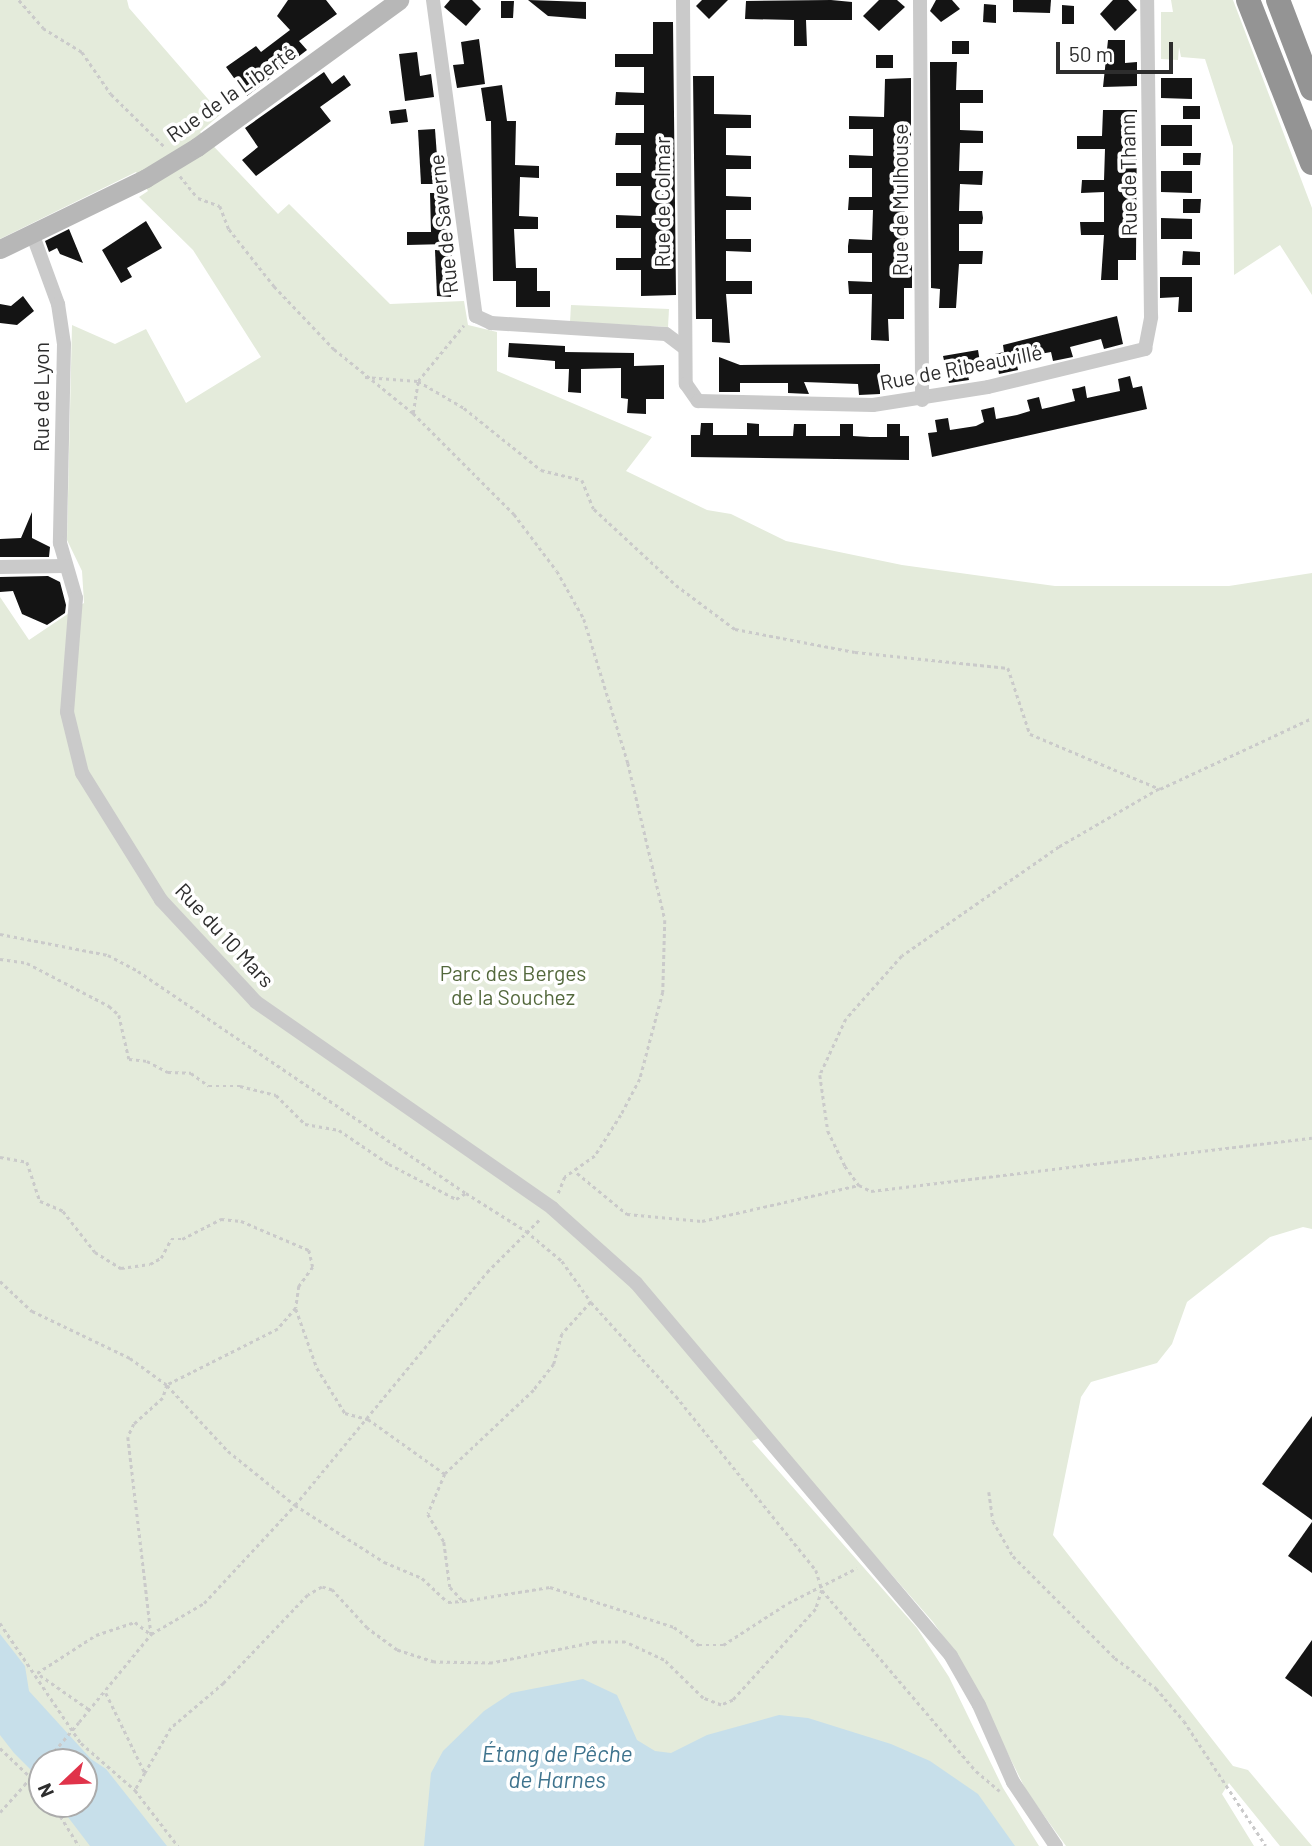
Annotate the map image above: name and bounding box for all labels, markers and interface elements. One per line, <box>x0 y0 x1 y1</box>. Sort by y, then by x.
scale bar <box>1060 28 1177 72</box>
street label: Rue de la Liberté <box>161 39 301 147</box>
text: 50 m <box>1069 41 1113 66</box>
street label: Rue de Thann <box>1114 113 1142 237</box>
street label: Rue de Mulhouse <box>887 124 913 276</box>
street label: Rue de Colmar <box>649 136 675 268</box>
street label: Rue de Saverne <box>423 153 463 295</box>
street label: Rue de Ribeauvillé <box>878 339 1044 395</box>
street label: Rue de Lyon <box>28 342 54 452</box>
street label: Rue du 10 Mars <box>170 878 280 992</box>
park label: Parc des Berges de la Souchez <box>440 960 586 1010</box>
water label: Étang de Pêche de Harnes <box>482 1739 632 1793</box>
north arrow <box>28 1748 98 1818</box>
text: N <box>32 1780 58 1801</box>

